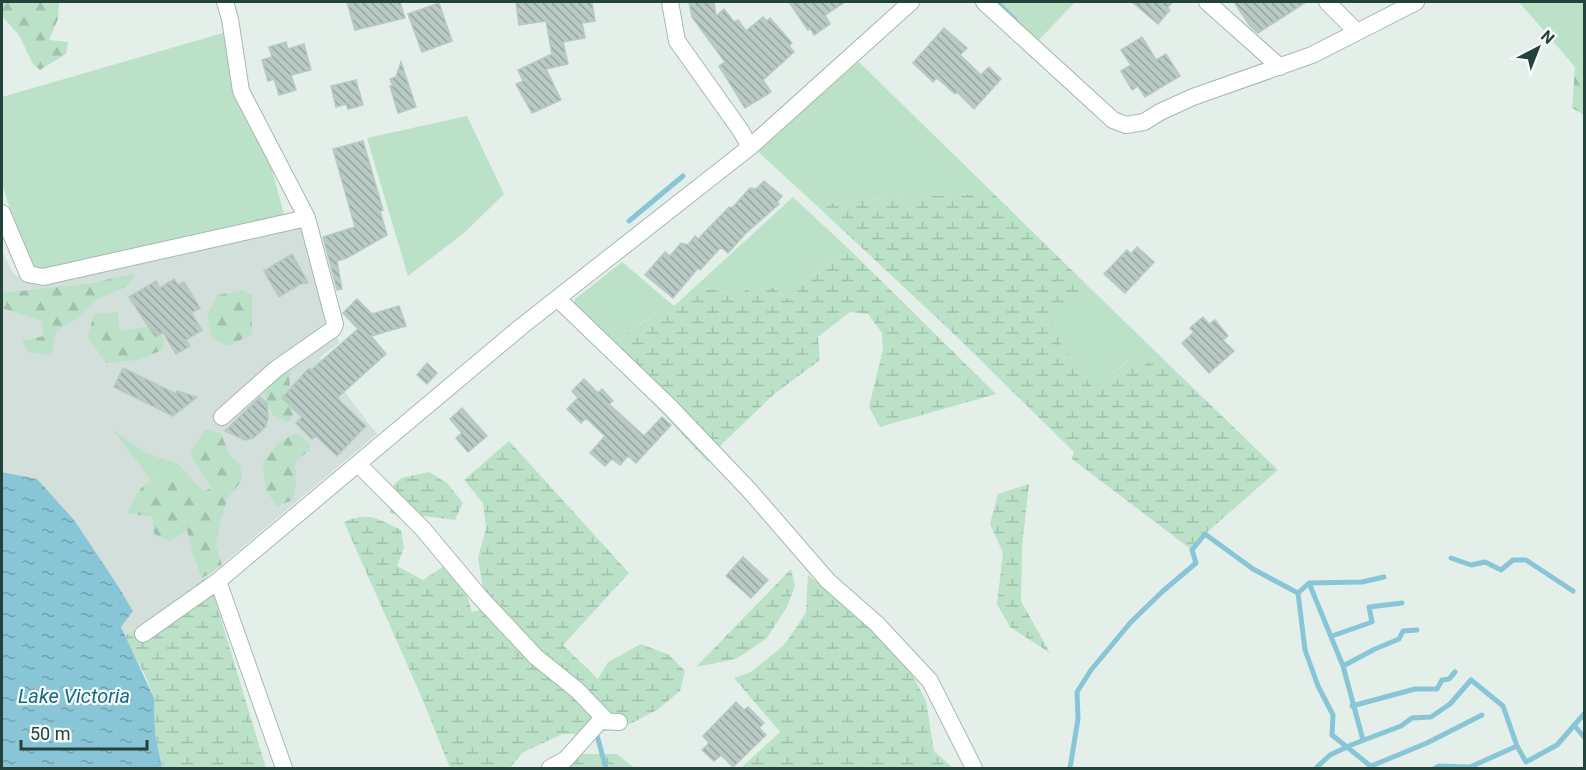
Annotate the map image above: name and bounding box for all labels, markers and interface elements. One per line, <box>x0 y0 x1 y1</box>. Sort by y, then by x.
north arrow <box>1508 18 1568 78</box>
text: N <box>1537 26 1558 48</box>
water label: Lake Victoria <box>18 684 130 708</box>
scale bar <box>21 713 147 751</box>
text: 50 m <box>30 723 70 744</box>

